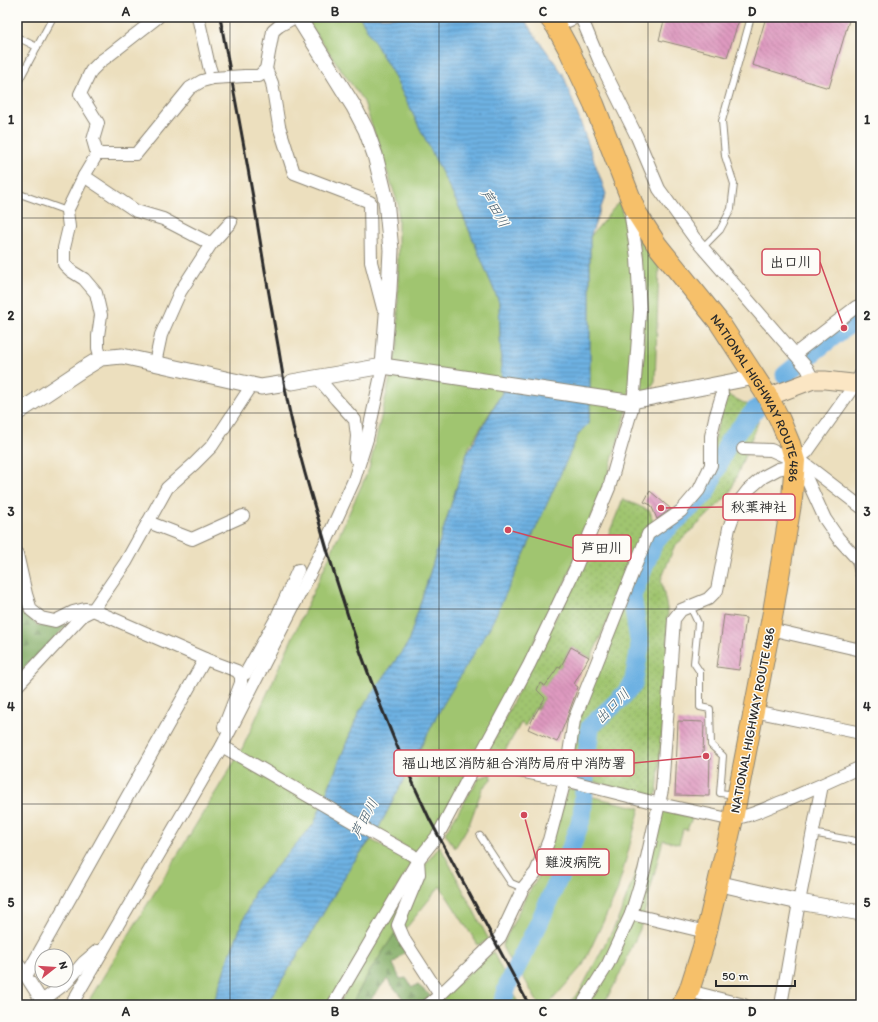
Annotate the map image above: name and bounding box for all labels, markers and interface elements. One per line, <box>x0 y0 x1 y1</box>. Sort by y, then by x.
text: A <box>121 4 131 19</box>
text: B <box>331 4 340 19</box>
text: C <box>539 4 548 19</box>
text: D <box>748 4 757 19</box>
text: 1 <box>8 112 14 127</box>
text: 1 <box>864 112 870 127</box>
water label: 芦田川 <box>477 186 512 231</box>
callout: 出口川 <box>762 249 820 275</box>
text: 出口川 <box>770 254 812 271</box>
text: 2 <box>8 308 15 323</box>
text: 2 <box>864 308 871 323</box>
street label: NATIONAL HIGHWAY ROUTE 486 <box>707 311 802 483</box>
callout: 秋葉神社 <box>723 494 795 520</box>
text: 秋葉神社 <box>731 499 787 516</box>
text: 3 <box>7 504 15 519</box>
text: 3 <box>863 504 871 519</box>
callout: 芦田川 <box>573 535 631 561</box>
text: 芦田川 <box>581 540 623 557</box>
street label: NATIONAL HIGHWAY ROUTE 486 <box>727 626 778 814</box>
water label: 出口川 <box>591 685 633 727</box>
text: 4 <box>7 699 15 714</box>
text: 4 <box>863 699 871 714</box>
callout: 福山地区消防組合消防局府中消防署 <box>394 750 634 776</box>
text: 福山地区消防組合消防局府中消防署 <box>402 755 626 772</box>
water label: 芦田川 <box>347 796 382 841</box>
callout: 難波病院 <box>537 849 609 875</box>
text: 難波病院 <box>545 854 601 871</box>
text: 5 <box>8 895 15 910</box>
text: 5 <box>864 895 871 910</box>
north arrow <box>34 948 74 988</box>
text: N <box>56 960 70 971</box>
scale bar <box>716 962 795 988</box>
text: 50 m <box>722 969 748 983</box>
text: A <box>121 1004 131 1019</box>
text: B <box>331 1004 340 1019</box>
text: C <box>539 1004 548 1019</box>
text: D <box>748 1004 757 1019</box>

